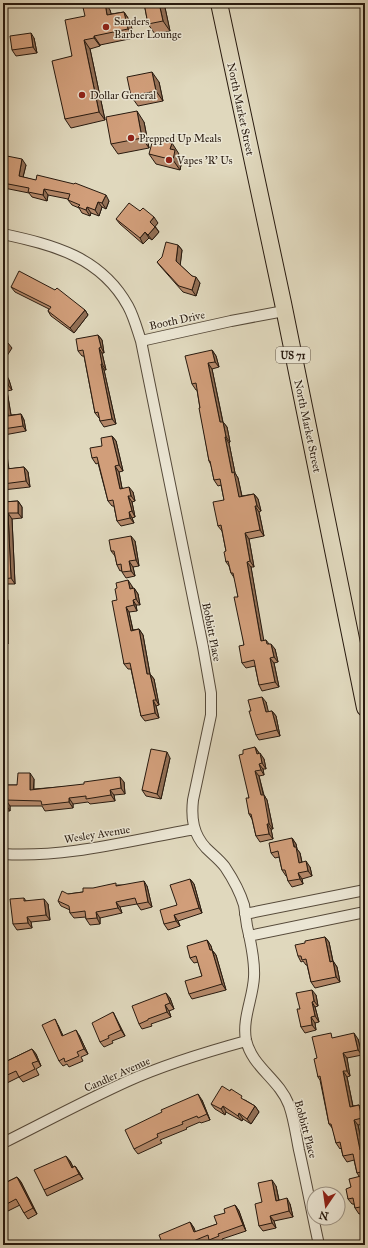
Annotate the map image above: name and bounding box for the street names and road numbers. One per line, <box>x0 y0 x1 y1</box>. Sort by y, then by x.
street label: North Market Street <box>224 62 257 157</box>
street label: Booth Drive <box>148 308 206 333</box>
road number: US 71 <box>276 347 310 363</box>
street label: North Market Street <box>291 379 324 474</box>
street label: Bobbitt Place <box>199 601 224 663</box>
street label: Wesley Avenue <box>63 823 131 846</box>
street label: Candler Avenue <box>82 1054 152 1095</box>
street label: Bobbitt Place <box>291 1099 320 1160</box>

